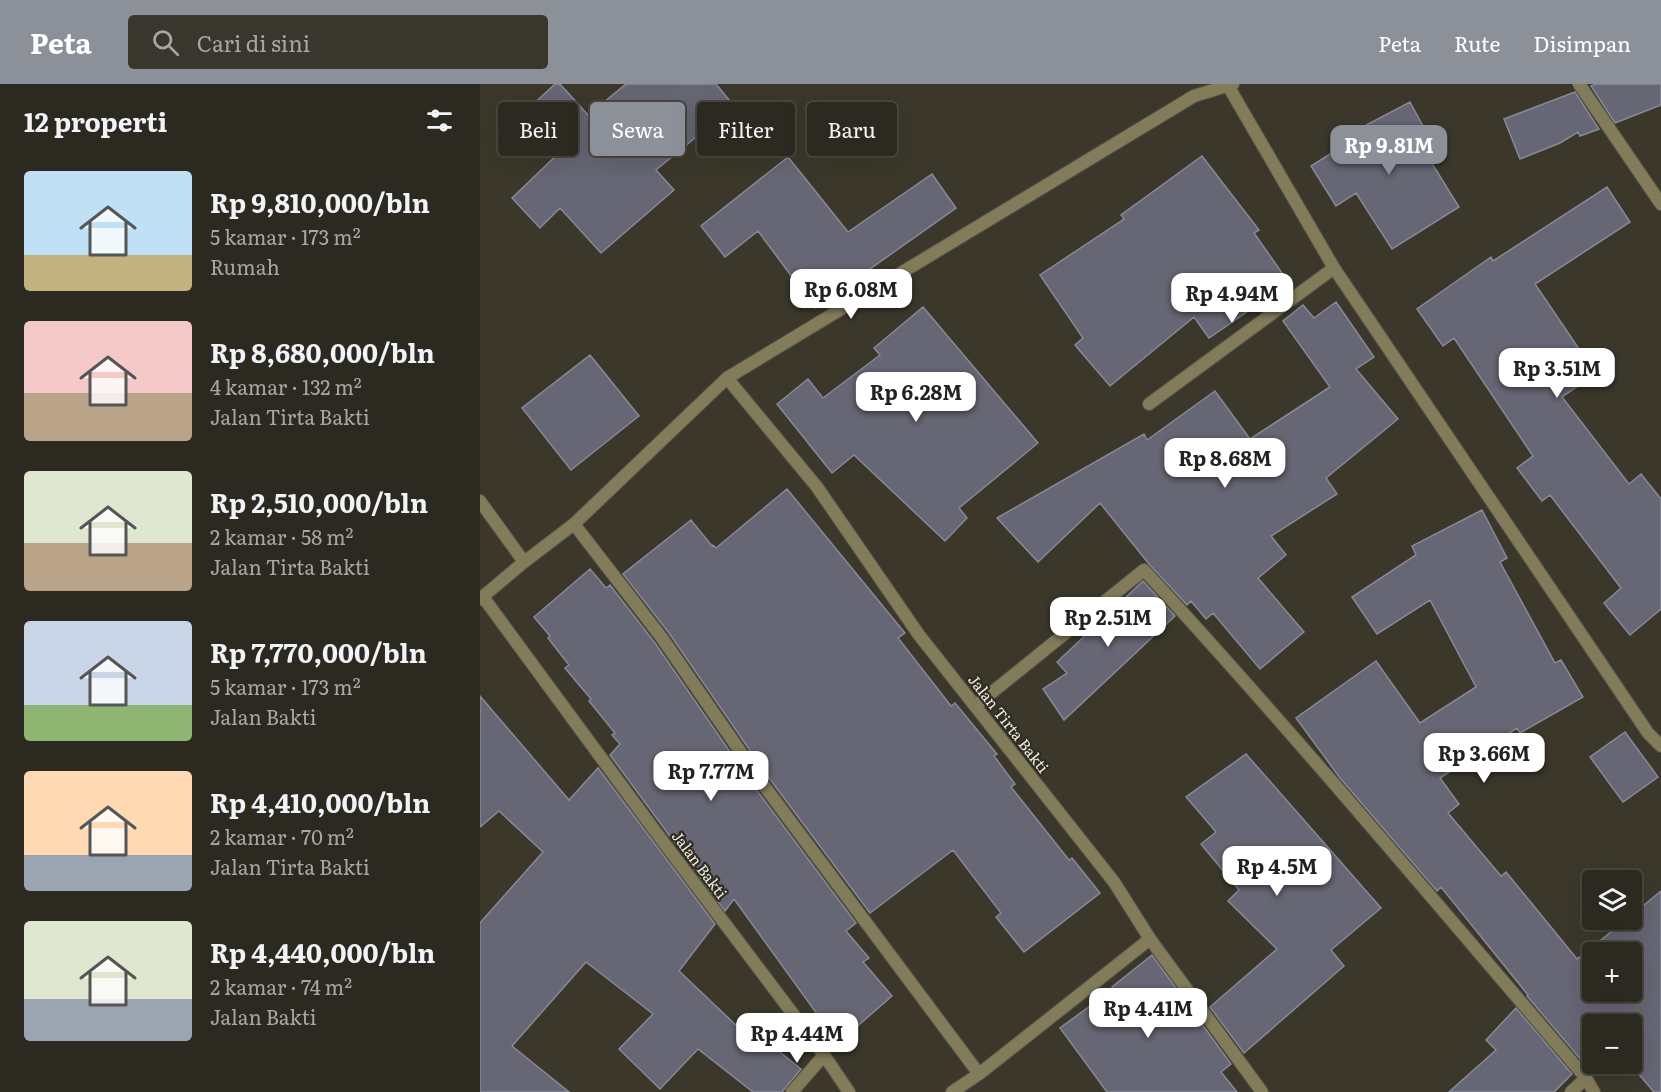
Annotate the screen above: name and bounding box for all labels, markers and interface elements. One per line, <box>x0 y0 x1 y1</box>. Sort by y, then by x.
search box <box>128 15 548 69</box>
text: Peta <box>30 21 92 63</box>
icon: search <box>149 26 182 59</box>
text: Cari di sini <box>197 26 310 59</box>
text: Peta <box>1378 27 1421 58</box>
text: Rute <box>1454 27 1500 58</box>
text: Disimpan <box>1533 27 1631 58</box>
text: 12 properti <box>24 101 167 140</box>
chip: Beli <box>498 102 578 156</box>
chip: Sewa <box>590 102 685 156</box>
chip: Filter <box>697 102 795 156</box>
chip: Baru <box>807 102 897 156</box>
icon: filters <box>423 104 456 137</box>
pin: Rp 9.81M <box>1327 125 1451 176</box>
text: Rp 9.81M <box>1344 129 1434 159</box>
text: Rp 9,810,000/bln <box>210 182 430 221</box>
icon: home <box>72 195 144 267</box>
text: 5 kamar · 173 m² <box>210 221 361 251</box>
text: Rumah <box>210 251 280 281</box>
pin: Rp 6.08M <box>789 269 913 320</box>
text: Rp 6.08M <box>804 273 898 303</box>
pin: Rp 4.94M <box>1170 273 1294 324</box>
text: Rp 4.94M <box>1185 277 1279 307</box>
text: Rp 8,680,000/bln <box>210 332 435 371</box>
icon: home <box>72 345 144 417</box>
pin: Rp 3.51M <box>1495 348 1619 399</box>
text: Rp 3.51M <box>1513 352 1601 382</box>
text: 4 kamar · 132 m² <box>210 371 362 401</box>
pin: Rp 6.28M <box>854 372 978 423</box>
text: Rp 6.28M <box>870 376 962 406</box>
text: Jalan Tirta Bakti <box>210 401 370 431</box>
pin: Rp 8.68M <box>1163 438 1287 489</box>
text: Rp 8.68M <box>1178 442 1272 472</box>
text: Rp 2,510,000/bln <box>210 482 428 521</box>
icon: home <box>72 495 144 567</box>
text: 2 kamar · 58 m² <box>210 521 354 551</box>
text: Jalan Tirta Bakti <box>210 551 370 581</box>
pin: Rp 2.51M <box>1046 597 1170 648</box>
text: Rp 2.51M <box>1064 601 1152 631</box>
text: Rp 7,770,000/bln <box>210 632 427 671</box>
icon: home <box>72 645 144 717</box>
street label: Jalan Tirta Bakti <box>963 669 1055 777</box>
text: 5 kamar · 173 m² <box>210 671 361 701</box>
text: Jalan Bakti <box>210 701 316 731</box>
pin: Rp 3.66M <box>1422 733 1546 784</box>
text: Rp 3.66M <box>1438 737 1530 767</box>
pin: Rp 7.77M <box>649 751 773 802</box>
text: Rp 7.77M <box>667 755 755 785</box>
text: Rp 4,410,000/bln <box>210 782 430 821</box>
icon: home <box>72 795 144 867</box>
text: 2 kamar · 70 m² <box>210 821 354 851</box>
street label: Jalan Bakti <box>667 825 733 903</box>
pin: Rp 4.5M <box>1222 846 1332 897</box>
text: Rp 4.5M <box>1236 850 1318 880</box>
text: Jalan Tirta Bakti <box>210 851 370 881</box>
map controls <box>1582 870 1642 1074</box>
button: layers <box>1582 870 1642 930</box>
text: Rp 4,440,000/bln <box>210 932 435 971</box>
button: + <box>1582 942 1642 1002</box>
icon: home <box>72 945 144 1017</box>
text: 2 kamar · 74 m² <box>210 971 352 1001</box>
pin: Rp 4.41M <box>1086 988 1210 1039</box>
text: Rp 4.41M <box>1103 992 1193 1022</box>
text: Jalan Bakti <box>210 1001 316 1031</box>
pin: Rp 4.44M <box>735 1013 859 1064</box>
button: − <box>1582 1014 1642 1074</box>
text: Rp 4.44M <box>750 1017 844 1047</box>

